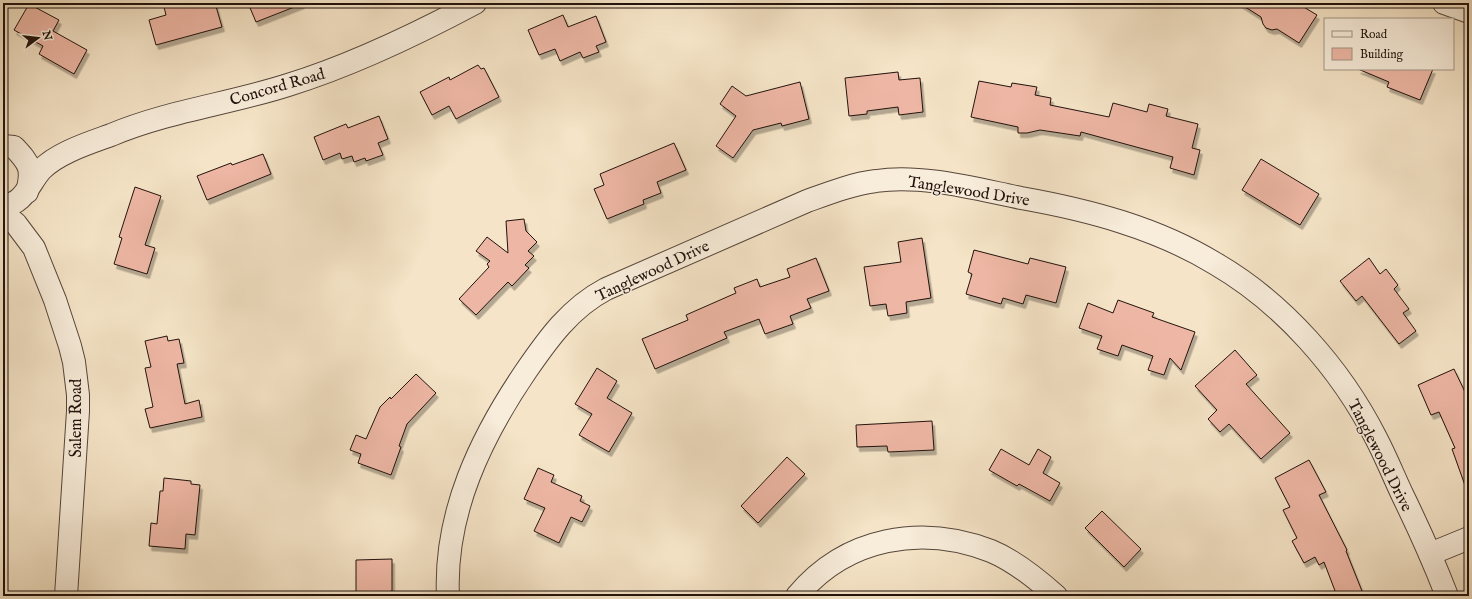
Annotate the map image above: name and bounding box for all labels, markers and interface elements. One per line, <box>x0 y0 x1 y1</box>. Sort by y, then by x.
north arrow <box>18 18 58 58</box>
legend <box>1324 18 1454 70</box>
text: Road <box>1360 27 1388 42</box>
text: N <box>38 28 55 43</box>
text: Building <box>1360 47 1404 62</box>
street label: Concord Road <box>228 65 328 111</box>
street label: Tanglewood Drive <box>906 172 1031 211</box>
street label: Tanglewood Drive <box>593 237 713 307</box>
street label: Salem Road <box>67 378 87 457</box>
street label: Tanglewood Drive <box>1342 397 1416 515</box>

